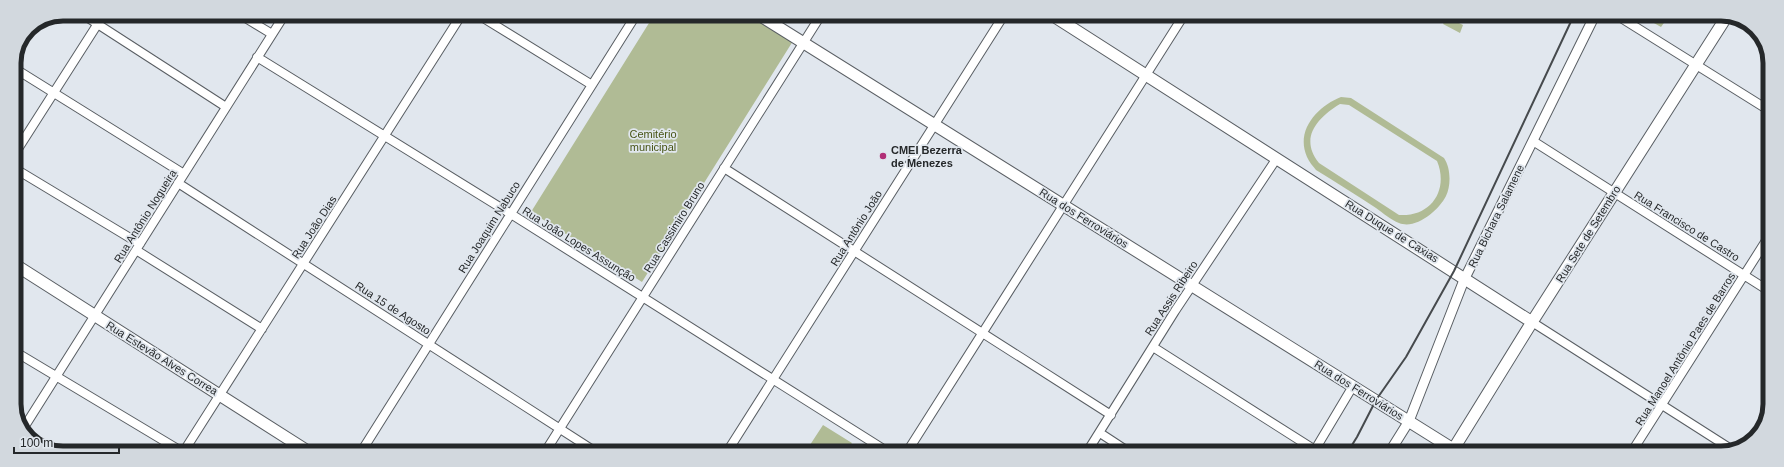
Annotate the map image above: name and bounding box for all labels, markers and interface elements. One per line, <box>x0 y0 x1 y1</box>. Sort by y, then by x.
park label: Cemitério municipal <box>629 128 677 153</box>
place label: CMEI Bezerra de Menezes <box>891 144 963 169</box>
marker: CMEI Bezerra de Menezes <box>878 151 888 161</box>
street label: Rua Bichara Salamene <box>1466 163 1526 269</box>
street label: Rua Antônio Nogueira <box>111 166 179 265</box>
street label: Rua Joaquim Nabuco <box>456 179 522 275</box>
street label: Rua Cassimiro Bruno <box>641 179 707 275</box>
street label: Rua Sete de Setembro <box>1553 183 1623 285</box>
street label: Rua dos Ferroviários <box>1038 186 1131 250</box>
street label: Rua Antônio João <box>828 188 884 268</box>
street label: Rua Francisco de Castro <box>1632 189 1742 263</box>
street label: Rua João Dias <box>289 193 339 261</box>
street label: Rua Duque de Caxias <box>1343 197 1441 265</box>
street label: Rua João Lopes Assunção <box>520 204 638 284</box>
street label: Rua Assis Ribeiro <box>1142 258 1200 338</box>
street label: Rua Manoel Antônio Paes de Barros <box>1633 270 1737 428</box>
street label: Rua 15 de Agosto <box>353 279 433 337</box>
street label: Rua Estevão Alves Correa <box>104 319 221 398</box>
street label: Rua dos Ferroviários <box>1313 358 1406 422</box>
scale bar <box>14 429 119 455</box>
text: 100 m <box>20 436 53 450</box>

